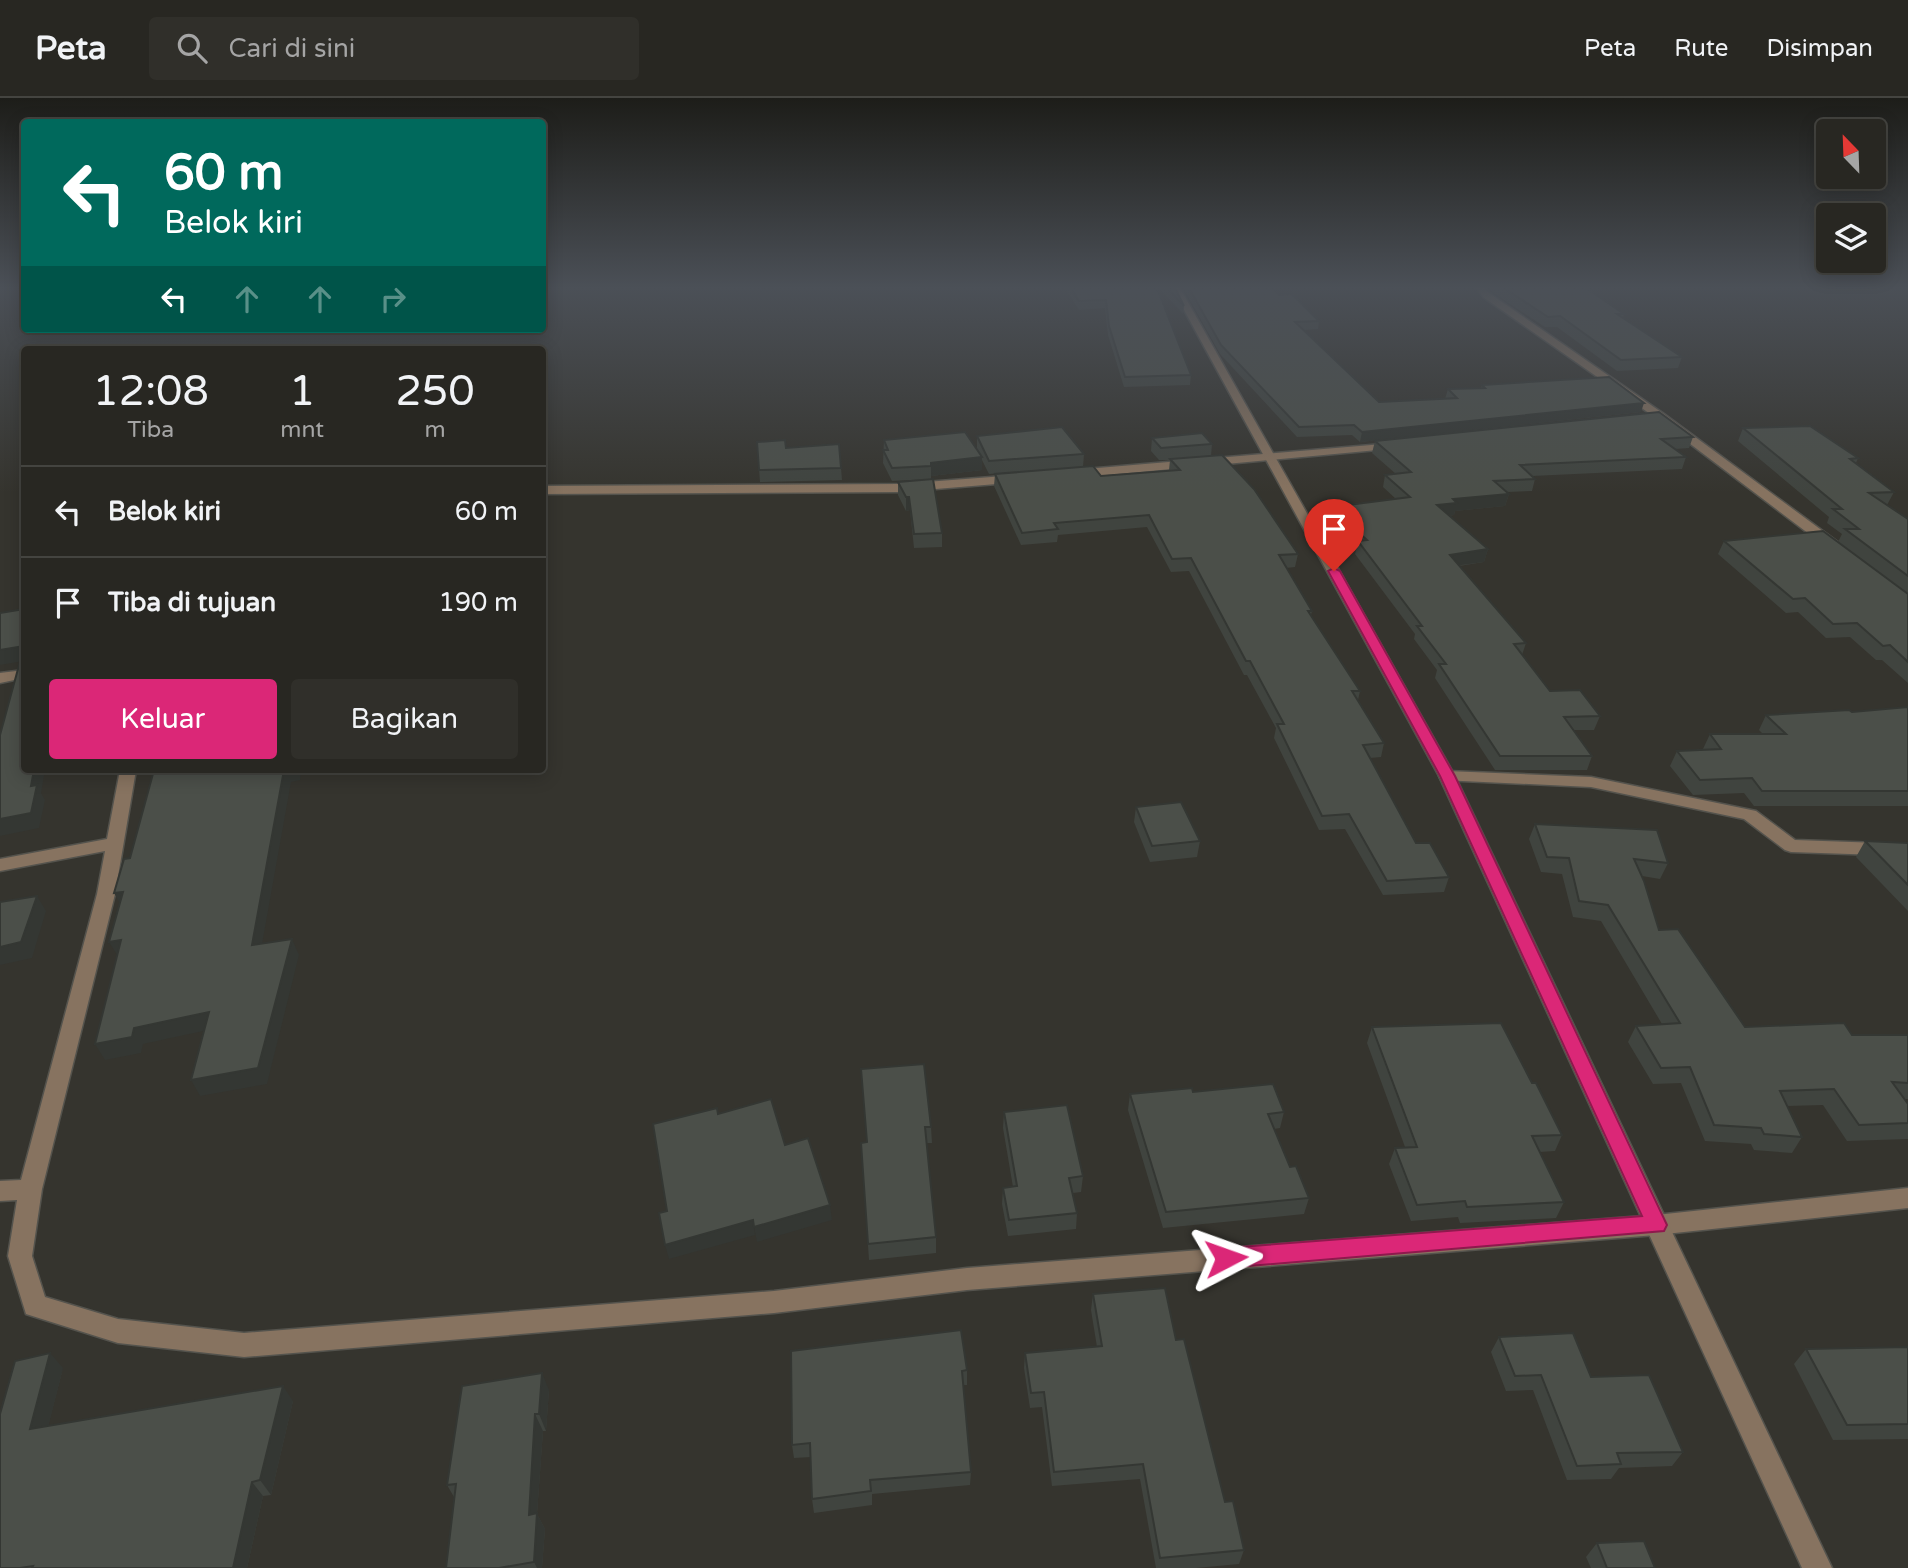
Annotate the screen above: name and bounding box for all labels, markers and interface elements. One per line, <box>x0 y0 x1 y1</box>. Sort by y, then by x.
search box <box>149 17 639 80</box>
text: Peta <box>35 29 107 68</box>
icon: search <box>173 29 211 67</box>
text: Cari di sini <box>229 33 355 64</box>
text: Peta <box>1584 34 1636 63</box>
text: Rute <box>1674 34 1728 63</box>
text: Disimpan <box>1766 34 1873 63</box>
north arrow <box>1816 119 1886 189</box>
map controls <box>1816 119 1886 273</box>
text: 60 m <box>164 144 283 203</box>
icon: left <box>49 147 140 238</box>
button: layers <box>1816 203 1886 273</box>
text: Belok kiri <box>164 204 303 242</box>
icon: left <box>155 280 193 318</box>
icon: ahead <box>228 280 266 318</box>
icon: ahead <box>301 280 339 318</box>
icon: right <box>374 280 412 318</box>
text: 12:08 <box>92 366 209 417</box>
text: 1 <box>289 366 315 417</box>
text: 250 <box>395 366 475 417</box>
text: Tiba <box>127 416 174 444</box>
text: mnt <box>280 416 324 444</box>
text: m <box>424 416 446 444</box>
icon: left <box>49 493 87 531</box>
text: Belok kiri <box>108 496 221 527</box>
text: 60 m <box>455 496 518 527</box>
pin <box>1304 499 1364 571</box>
icon: arrive <box>1315 510 1353 548</box>
icon: arrive <box>49 584 87 622</box>
text: Tiba di tujuan <box>108 587 276 618</box>
text: 190 m <box>438 587 518 618</box>
button: Keluar <box>49 679 277 759</box>
button: Bagikan <box>291 679 518 759</box>
position arrow <box>1189 1221 1263 1295</box>

